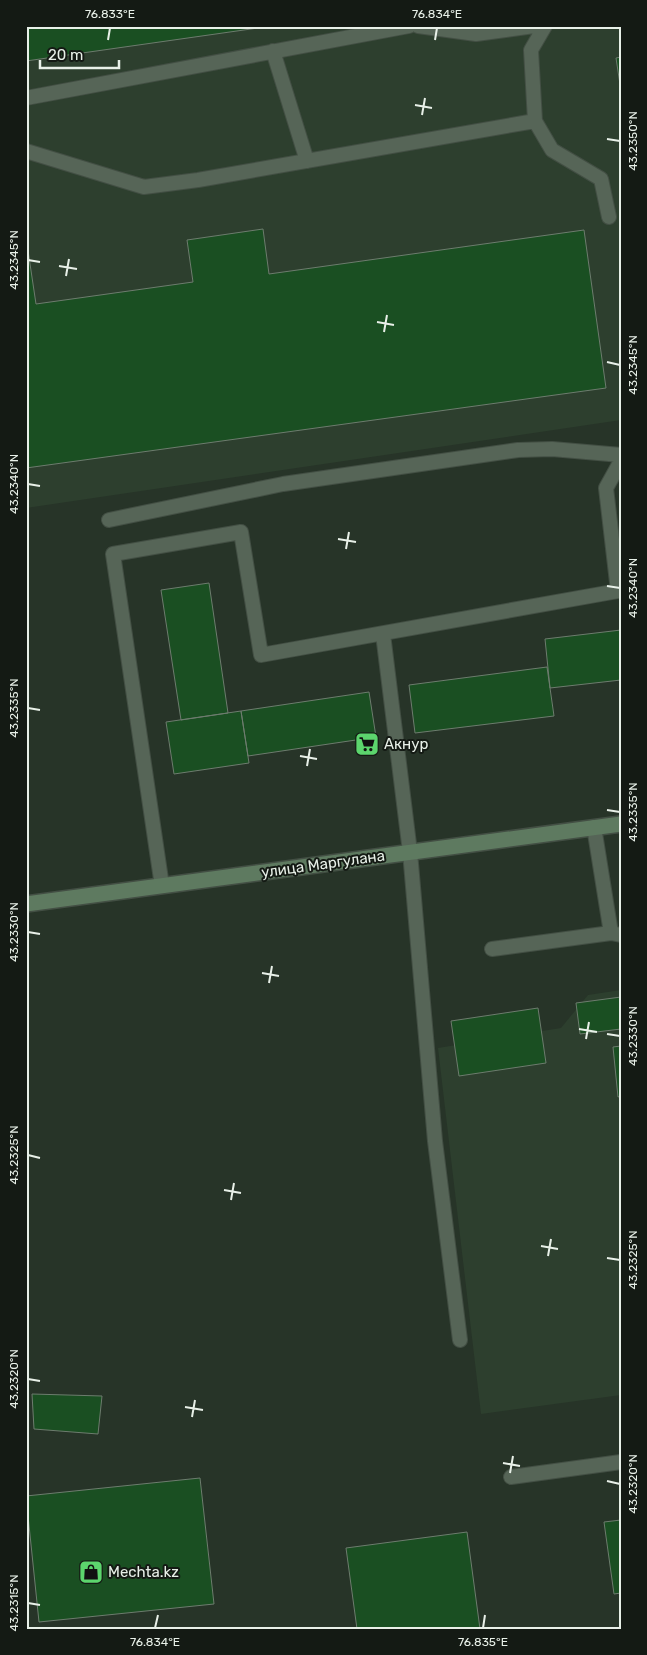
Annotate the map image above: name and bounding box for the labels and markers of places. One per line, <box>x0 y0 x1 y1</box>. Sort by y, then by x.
supermarket icon: Акнур <box>354 731 380 757</box>
place label: Акнур <box>384 735 428 753</box>
shop icon: Mechta.kz <box>78 1559 104 1585</box>
place label: Mechta.kz <box>108 1563 179 1581</box>

